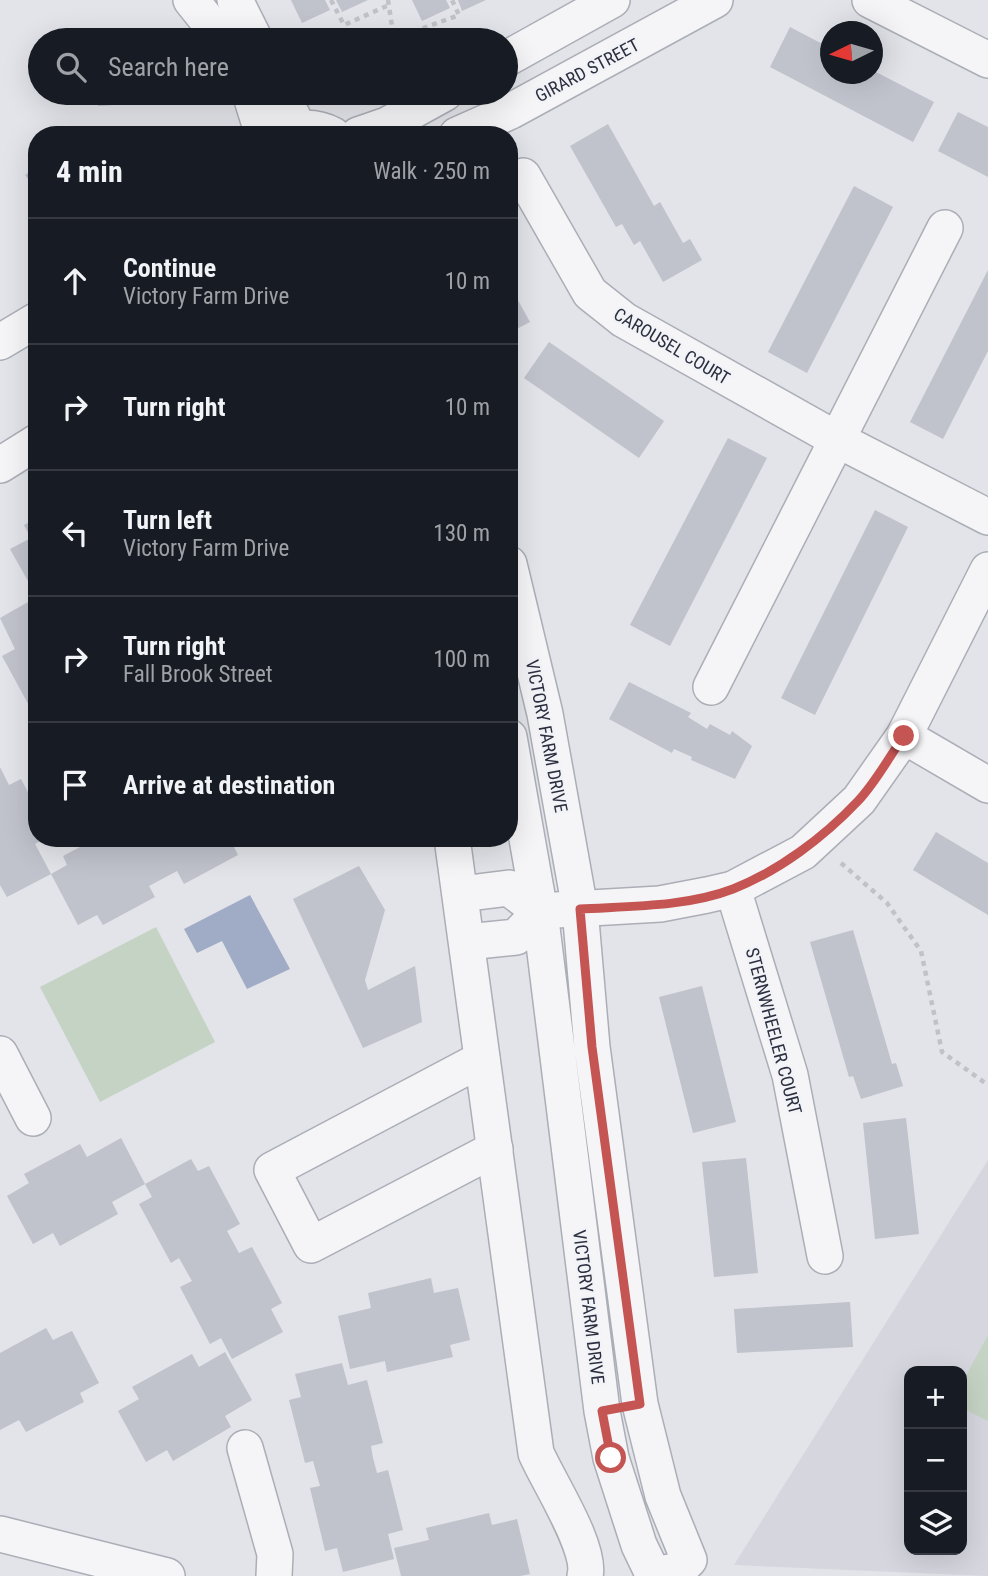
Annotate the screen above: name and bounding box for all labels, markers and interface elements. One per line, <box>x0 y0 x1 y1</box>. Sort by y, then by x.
north arrow <box>820 21 883 84</box>
search box <box>28 28 518 105</box>
street label: GIRARD STREET <box>531 34 643 106</box>
icon: search <box>52 48 90 86</box>
text: Search here <box>108 52 229 82</box>
text: 4 min <box>56 154 123 189</box>
text: Walk · 250 m <box>373 158 490 185</box>
text: Continue <box>123 253 216 283</box>
icon: ahead <box>56 262 94 300</box>
text: 10 m <box>445 268 490 295</box>
text: Victory Farm Drive <box>123 283 289 310</box>
street label: CAROUSEL COURT <box>610 303 734 389</box>
icon: right <box>56 388 94 426</box>
text: Turn right <box>123 392 225 422</box>
text: 10 m <box>445 394 490 421</box>
text: Turn left <box>123 505 212 535</box>
icon: left <box>56 514 94 552</box>
text: 130 m <box>433 520 490 547</box>
text: Victory Farm Drive <box>123 535 289 562</box>
text: Turn right <box>123 631 225 661</box>
icon: right <box>56 640 94 678</box>
text: 100 m <box>433 646 490 673</box>
street label: VICTORY FARM DRIVE <box>522 658 572 814</box>
text: Fall Brook Street <box>123 661 273 688</box>
route end <box>888 720 919 751</box>
icon: arrive <box>56 766 94 804</box>
text: Arrive at destination <box>123 770 335 800</box>
street label: STERNWHEELER COURT <box>742 945 806 1117</box>
street label: VICTORY FARM DRIVE <box>569 1229 609 1385</box>
map controls <box>904 1366 967 1555</box>
button: + <box>904 1366 967 1429</box>
button: − <box>904 1429 967 1492</box>
route start <box>595 1442 626 1473</box>
button: layers <box>904 1492 967 1555</box>

